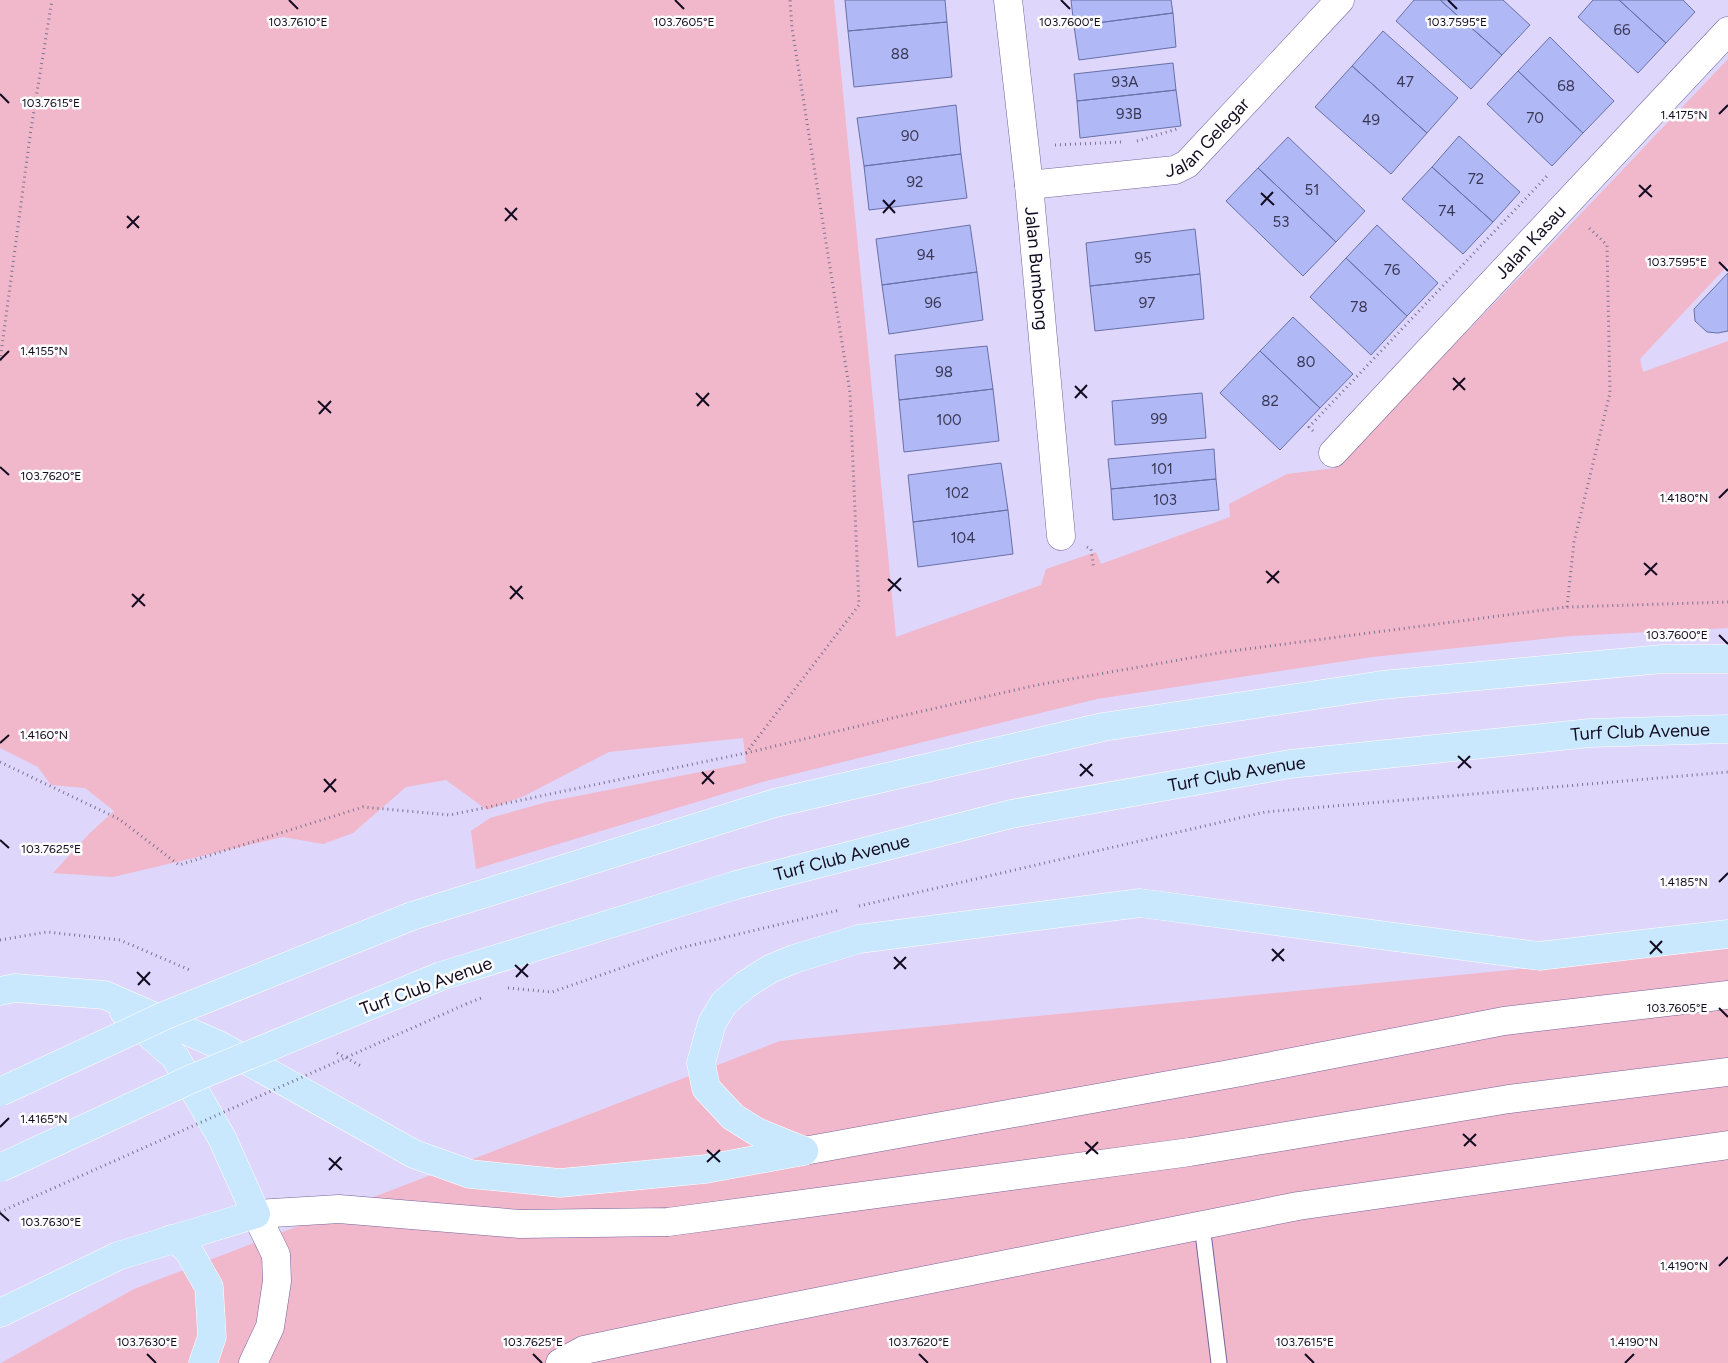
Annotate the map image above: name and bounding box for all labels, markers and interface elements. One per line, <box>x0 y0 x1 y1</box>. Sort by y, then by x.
text: 103.7610°E <box>268 15 328 29</box>
text: 103.7605°E <box>653 15 715 29</box>
text: 103.7600°E <box>1039 15 1101 29</box>
text: 103.7595°E <box>1427 15 1487 29</box>
house number: 66 <box>1614 21 1631 39</box>
house number: 88 <box>891 45 909 63</box>
house number: 93A <box>1112 73 1138 91</box>
house number: 47 <box>1396 73 1414 91</box>
house number: 68 <box>1557 77 1575 95</box>
street label: Jalan Gelegar <box>1165 93 1254 182</box>
text: 103.7615°E <box>22 96 80 110</box>
house number: 93B <box>1116 105 1142 123</box>
text: 1.4175°N <box>1661 108 1707 122</box>
house number: 70 <box>1526 109 1544 127</box>
house number: 49 <box>1362 111 1380 129</box>
house number: 90 <box>901 127 919 145</box>
house number: 72 <box>1468 170 1484 188</box>
house number: 92 <box>907 173 923 191</box>
house number: 51 <box>1305 181 1319 199</box>
street label: Jalan Kasau <box>1490 200 1571 284</box>
house number: 74 <box>1438 202 1456 220</box>
street label: Jalan Bumbong <box>1020 206 1053 331</box>
house number: 53 <box>1273 213 1289 231</box>
house number: 94 <box>917 246 935 264</box>
house number: 95 <box>1134 249 1152 267</box>
text: 103.7595°E <box>1647 255 1707 269</box>
house number: 76 <box>1384 261 1401 279</box>
house number: 96 <box>925 294 942 312</box>
house number: 97 <box>1139 294 1155 312</box>
house number: 78 <box>1350 298 1368 316</box>
text: 1.4155°N <box>20 344 68 358</box>
house number: 80 <box>1297 353 1315 371</box>
house number: 98 <box>935 363 953 381</box>
house number: 82 <box>1261 392 1279 410</box>
house number: 99 <box>1151 410 1167 428</box>
house number: 100 <box>936 411 962 429</box>
house number: 101 <box>1151 460 1173 478</box>
text: 103.7620°E <box>21 469 81 483</box>
house number: 102 <box>945 484 969 502</box>
house number: 103 <box>1153 491 1177 509</box>
text: 1.4180°N <box>1660 491 1708 505</box>
house number: 104 <box>950 529 976 547</box>
text: 103.7600°E <box>1646 628 1708 642</box>
street label: Turf Club Avenue <box>1570 719 1710 746</box>
text: 1.4160°N <box>20 728 68 742</box>
street label: Turf Club Avenue <box>1166 751 1307 797</box>
street label: Turf Club Avenue <box>772 830 912 886</box>
text: 103.7625°E <box>21 842 81 856</box>
text: 1.4185°N <box>1660 875 1708 889</box>
street label: Turf Club Avenue <box>357 952 495 1020</box>
text: 103.7605°E <box>1646 1001 1708 1015</box>
text: 1.4165°N <box>20 1112 68 1126</box>
text: 103.7630°E <box>21 1215 81 1229</box>
text: 1.4190°N <box>1660 1259 1708 1273</box>
text: 103.7630°E <box>117 1335 177 1349</box>
text: 103.7625°E <box>503 1335 563 1349</box>
text: 103.7620°E <box>889 1335 949 1349</box>
text: 103.7615°E <box>1276 1335 1334 1349</box>
text: 1.4190°N <box>1610 1335 1658 1349</box>

